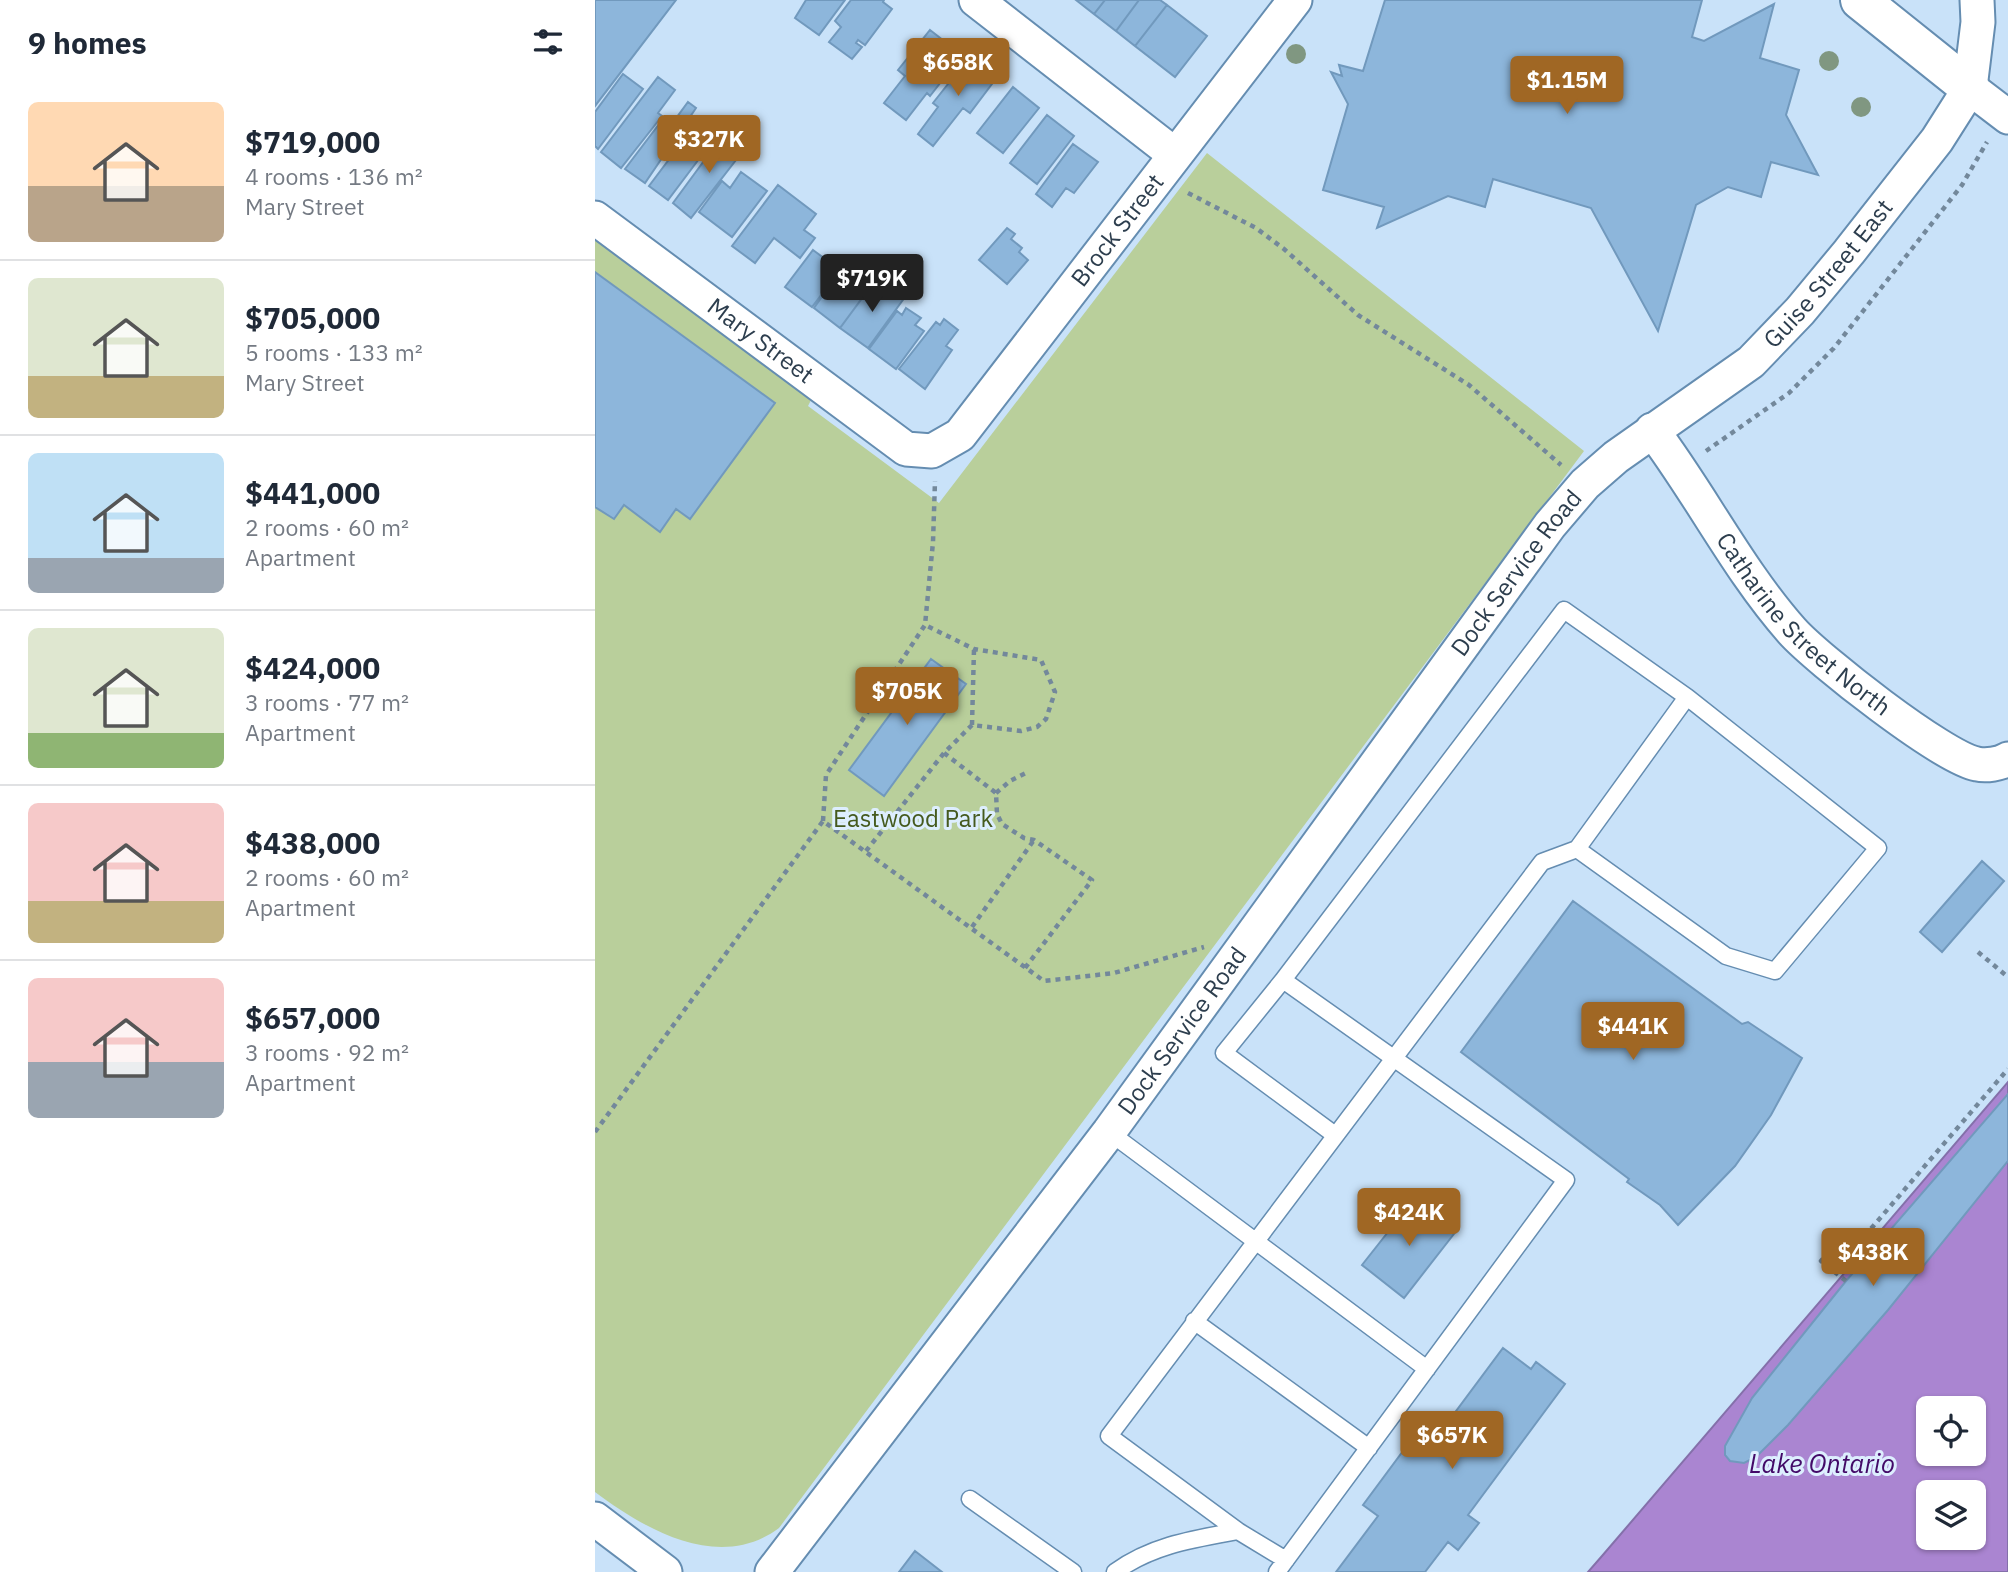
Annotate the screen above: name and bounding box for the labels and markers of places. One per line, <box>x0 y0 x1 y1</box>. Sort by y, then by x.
pin: $658K <box>909 38 1007 98</box>
pin: $1.15M <box>1510 57 1624 116</box>
pin: $327K <box>660 116 758 175</box>
pin: $719K <box>823 254 921 314</box>
pin: $705K <box>858 668 956 727</box>
pin: $441K <box>1584 1002 1682 1062</box>
pin: $424K <box>1360 1188 1458 1248</box>
pin: $438K <box>1824 1228 1922 1288</box>
pin: $657K <box>1403 1412 1501 1471</box>

